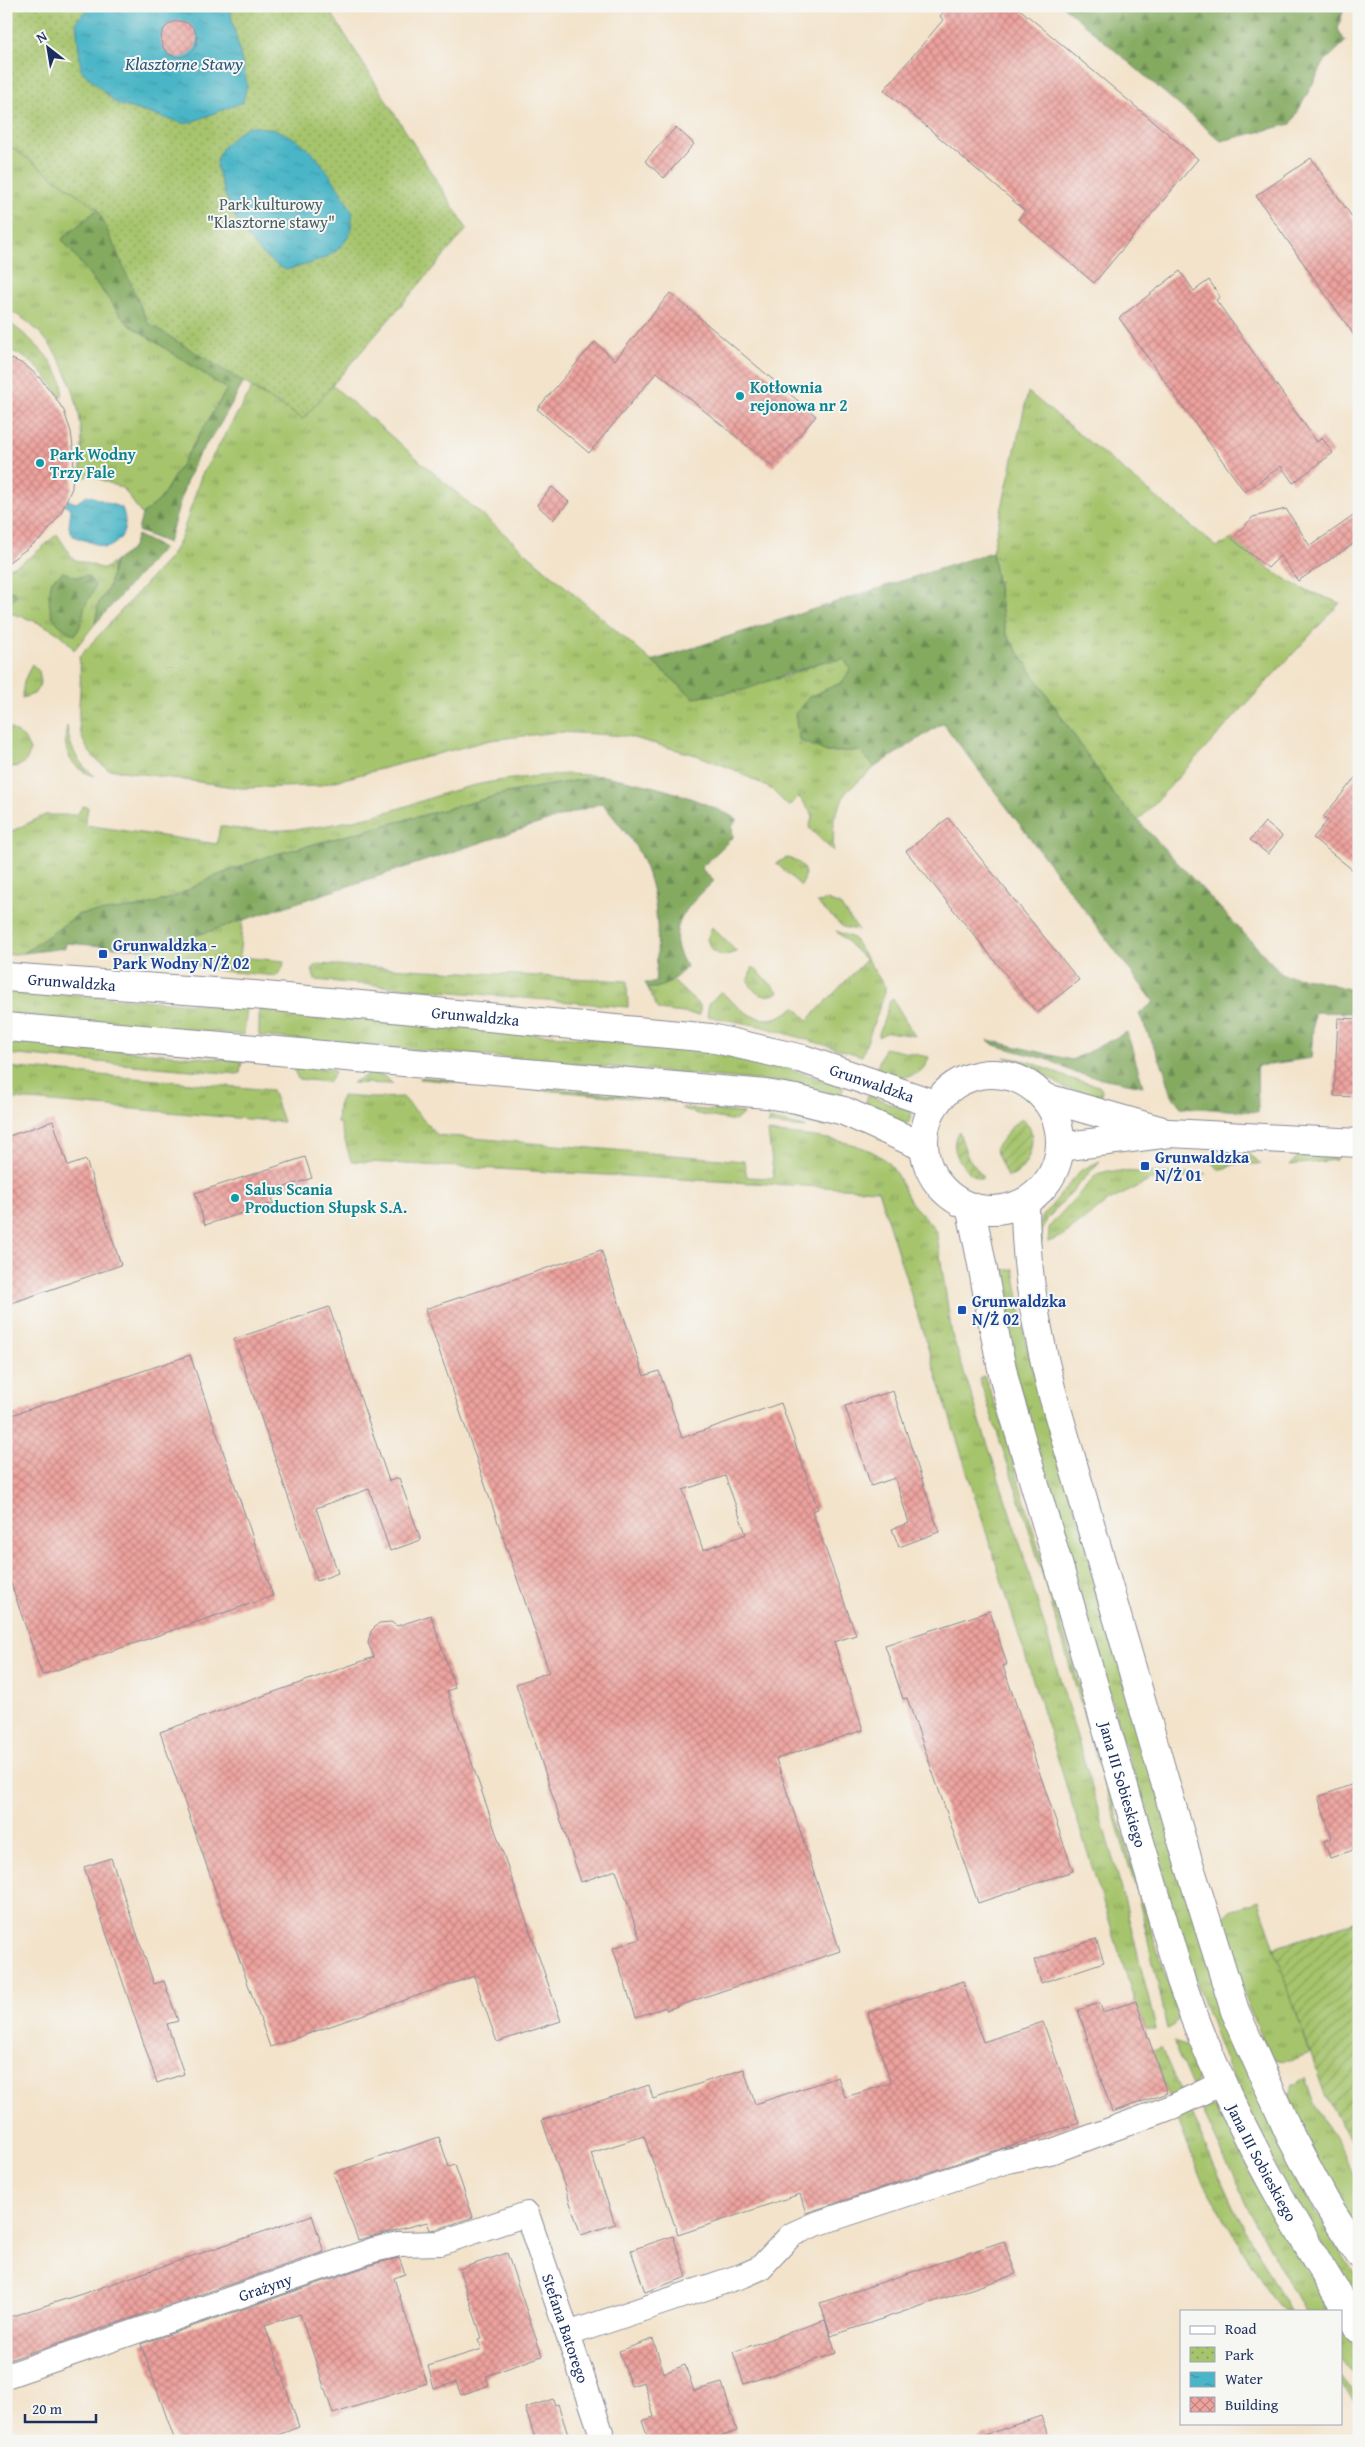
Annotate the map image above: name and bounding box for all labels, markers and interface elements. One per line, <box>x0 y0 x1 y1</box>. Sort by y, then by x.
north arrow <box>22 22 72 72</box>
text: N <box>32 26 51 48</box>
water label: Klasztorne Stawy <box>124 50 244 77</box>
park label: Park kulturowy "Klasztorne stawy" <box>207 192 335 234</box>
place label: Kotłownia rejonowa nr 2 <box>750 375 848 417</box>
marker: Kotłownia rejonowa nr 2 <box>734 390 746 402</box>
place label: Park Wodny Trzy Fale <box>50 442 137 484</box>
marker: Park Wodny Trzy Fale <box>34 457 46 469</box>
place label: Grunwaldzka - Park Wodny N/Ż 02 <box>113 933 250 975</box>
marker: Grunwaldzka - Park Wodny N/Ż 02 <box>97 948 109 960</box>
street label: Grunwaldzka <box>27 967 117 997</box>
street label: Grunwaldzka <box>430 1000 521 1032</box>
street label: Grunwaldzka <box>826 1057 918 1109</box>
place label: Grunwaldzka N/Ż 01 <box>1155 1145 1250 1187</box>
marker: Grunwaldzka N/Ż 01 <box>1139 1160 1151 1172</box>
place label: Salus Scania Production Słupsk S.A. <box>245 1177 407 1219</box>
marker: Salus Scania Production Słupsk S.A. <box>229 1192 241 1204</box>
place label: Grunwaldzka N/Ż 02 <box>972 1289 1067 1331</box>
marker: Grunwaldzka N/Ż 02 <box>956 1304 968 1316</box>
street label: Jana III Sobieskiego <box>1093 1717 1153 1850</box>
street label: Jana III Sobieskiego <box>1221 2098 1303 2226</box>
street label: Grażyny <box>235 2267 295 2307</box>
street label: Stefana Batorego <box>536 2270 595 2386</box>
legend <box>1180 2310 1342 2424</box>
text: Road <box>1225 2318 1256 2339</box>
text: Park <box>1225 2344 1254 2365</box>
text: Water <box>1225 2368 1263 2389</box>
scale bar <box>25 2392 96 2424</box>
text: Building <box>1225 2394 1279 2415</box>
text: 20 m <box>32 2398 63 2419</box>

